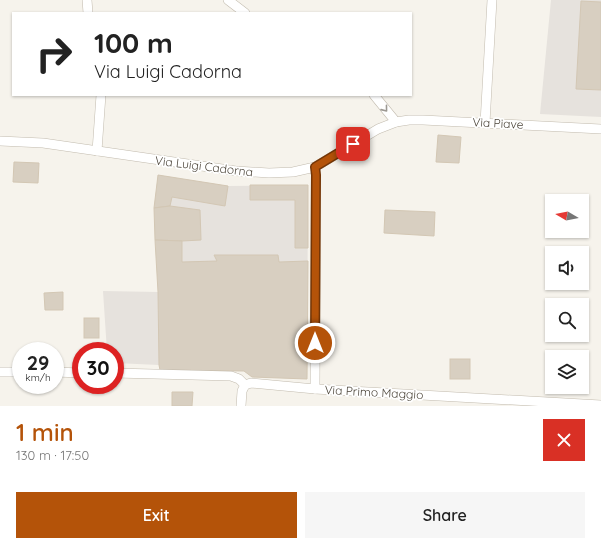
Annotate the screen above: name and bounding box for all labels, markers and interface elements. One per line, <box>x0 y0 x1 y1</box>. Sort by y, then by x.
text: 100 m <box>94 25 173 60</box>
icon: right <box>28 28 80 80</box>
text: Via Luigi Cadorna <box>94 60 242 83</box>
one-way arrow <box>380 104 387 111</box>
street label: Via Piave <box>472 114 524 132</box>
pin <box>336 127 370 161</box>
icon: arrive <box>342 133 364 155</box>
street label: Via Luigi Cadorna <box>154 153 254 179</box>
north arrow <box>545 194 589 238</box>
map controls <box>545 194 589 394</box>
button: sound <box>545 246 589 290</box>
button: search <box>545 298 589 342</box>
position arrow <box>294 322 336 364</box>
speed limit sign: 30 <box>72 342 124 394</box>
text: 29 <box>27 350 49 375</box>
button: layers <box>545 350 589 394</box>
text: km/h <box>25 371 51 384</box>
street label: Via Primo Maggio <box>324 382 424 402</box>
text: 1 min <box>16 417 74 447</box>
button: close <box>543 419 585 461</box>
text: 130 m · 17:50 <box>16 447 89 463</box>
button: Exit <box>16 492 297 538</box>
button: Share <box>305 492 585 538</box>

